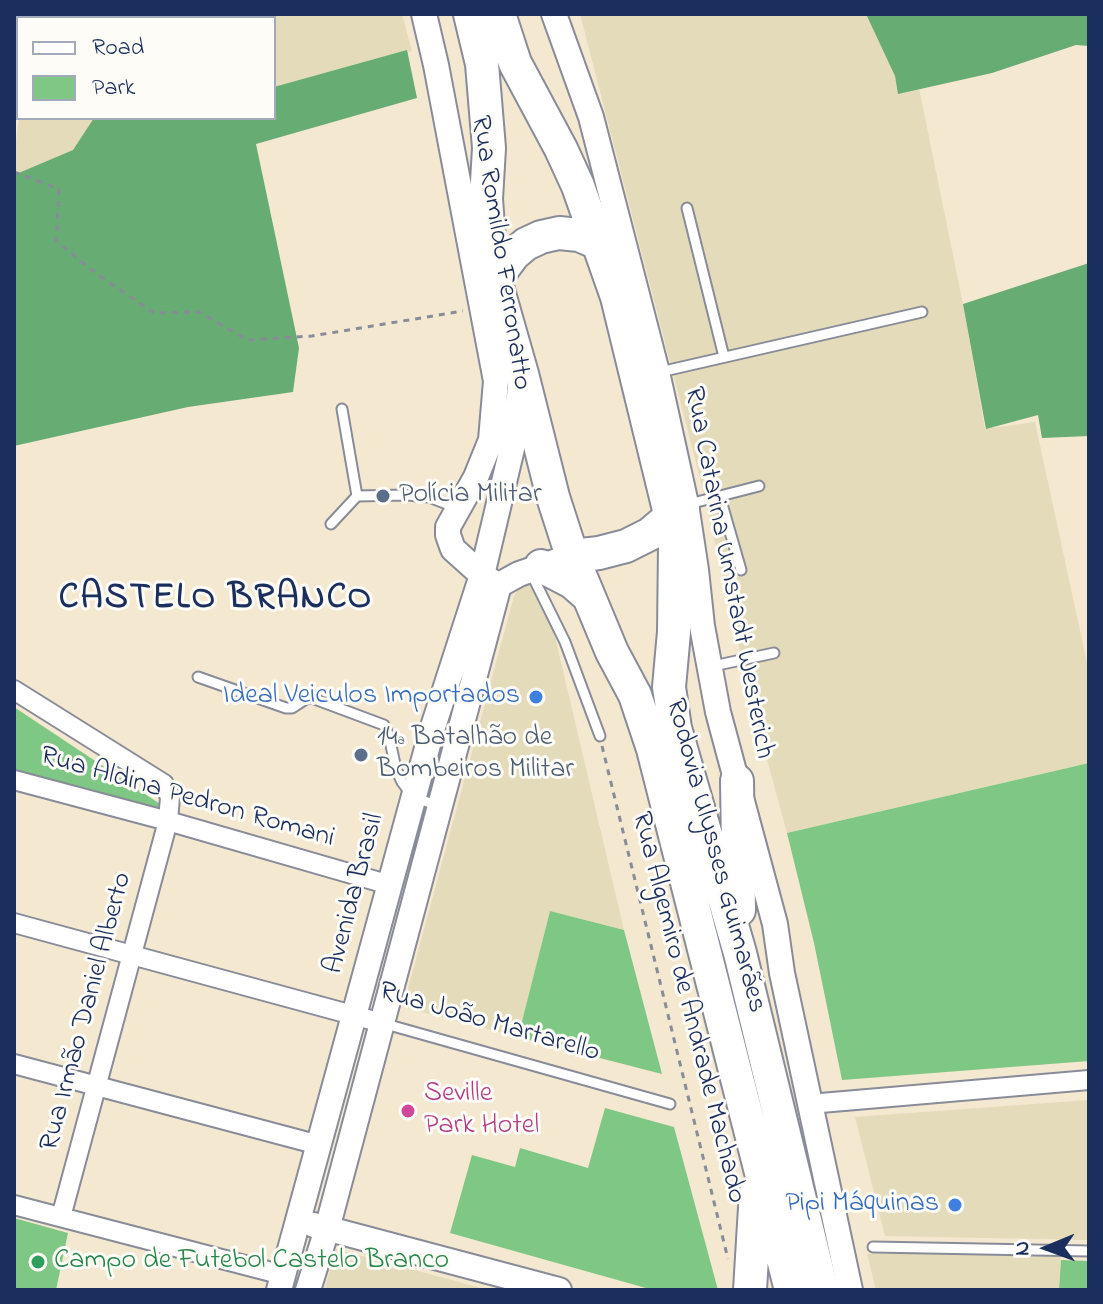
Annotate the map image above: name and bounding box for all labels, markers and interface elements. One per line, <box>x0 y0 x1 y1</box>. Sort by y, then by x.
legend <box>16 16 276 120</box>
text: Road <box>92 31 144 66</box>
text: Park <box>92 71 135 106</box>
street label: Rua Romildo Ferronatto <box>461 113 537 393</box>
street label: Rua Catarina Umstadt Westerich <box>674 384 780 762</box>
place label: Polícia Militar <box>399 479 542 513</box>
marker: Polícia Militar <box>374 487 392 505</box>
district label: CASTELO BRANCO <box>59 579 373 623</box>
place label: Ideal Veiculos Importados <box>223 680 520 714</box>
marker: Ideal Veiculos Importados <box>527 688 545 706</box>
street label: Rodovia Ulysses Guimarães <box>656 695 772 1017</box>
place label: 14ª Batalhão de Bombeiros Militar <box>377 722 574 788</box>
street label: Rua Aldina Pedron Romani <box>36 741 338 857</box>
marker: 14ª Batalhão de Bombeiros Militar <box>352 746 370 764</box>
street label: Rua Algemiro de Andrade Machado <box>622 809 752 1207</box>
street label: Avenida Brasil <box>318 810 394 978</box>
street label: Rua Irmão Daniel Alberto <box>35 869 141 1155</box>
street label: Rua João Martarello <box>375 976 603 1072</box>
place label: Seville Park Hotel <box>424 1078 539 1144</box>
marker: Seville Park Hotel <box>399 1102 417 1120</box>
place label: Pipi Máquinas <box>785 1188 939 1222</box>
marker: Pipi Máquinas <box>946 1196 964 1214</box>
north arrow <box>1007 1208 1087 1288</box>
text: N <box>1007 1241 1039 1256</box>
place label: Campo de Futebol Castelo Branco <box>54 1245 449 1279</box>
marker: Campo de Futebol Castelo Branco <box>29 1253 47 1271</box>

